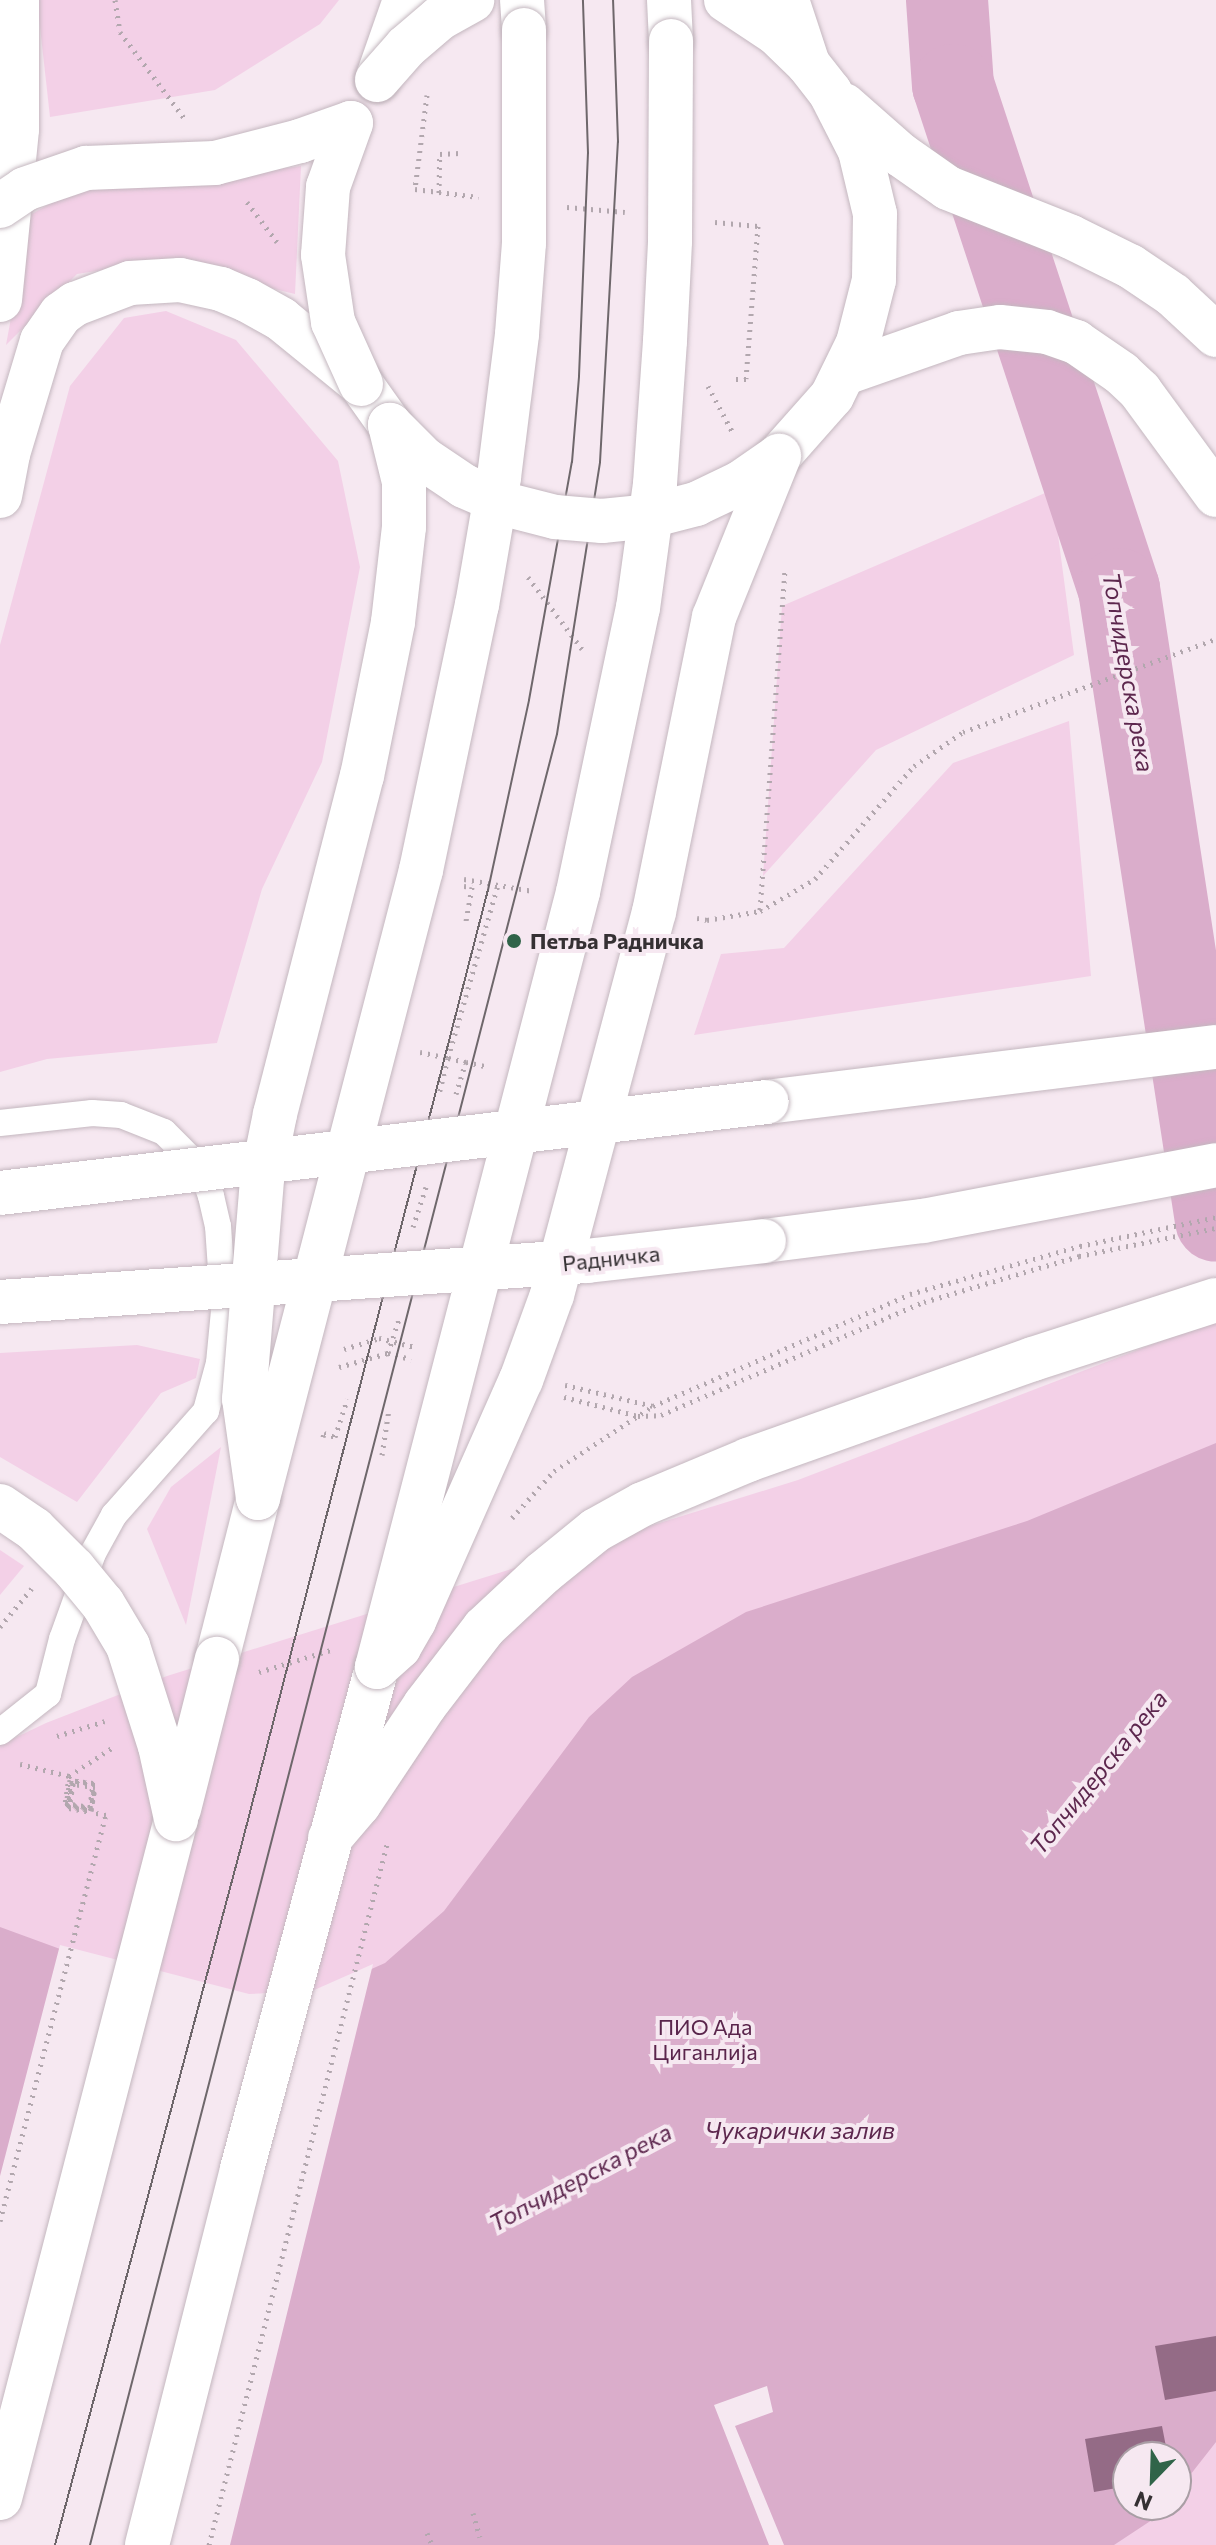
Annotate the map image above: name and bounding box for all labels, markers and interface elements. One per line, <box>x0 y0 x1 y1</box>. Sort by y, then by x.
water label: Топчидерска река <box>1097 570 1161 774</box>
place label: Петља Радничка <box>530 928 704 954</box>
marker: Петља Радничка <box>505 932 523 950</box>
street label: Радничка <box>561 1240 661 1276</box>
water label: Топчидерска река <box>1023 1684 1173 1860</box>
park label: ПИО Ада Циганлија <box>652 2013 758 2064</box>
water label: Чукарички залив <box>705 2116 895 2144</box>
water label: Топчидерска река <box>484 2117 676 2237</box>
north arrow <box>1112 2441 1192 2521</box>
text: N <box>1130 2486 1156 2517</box>

